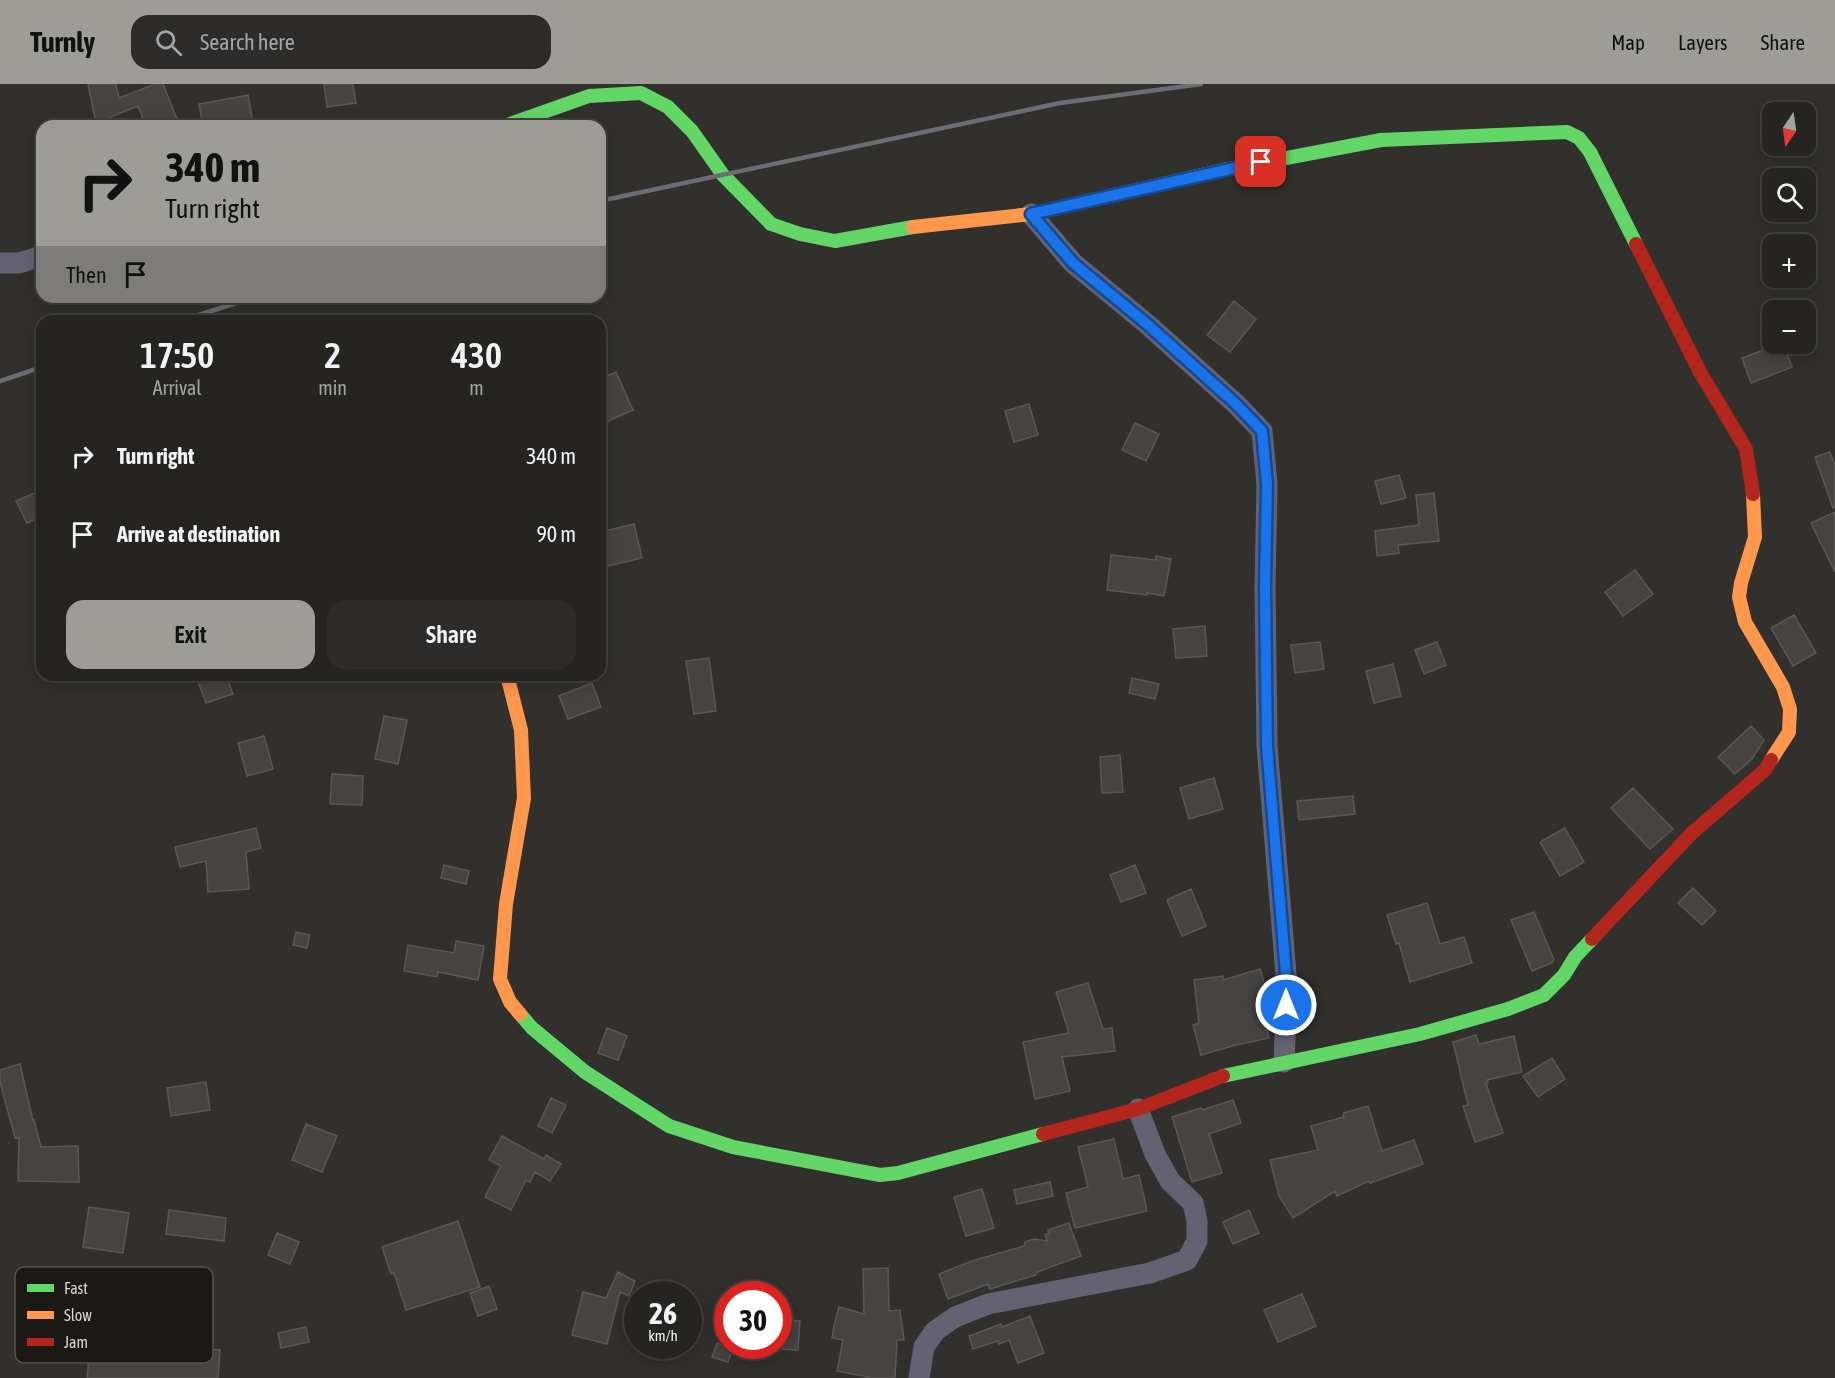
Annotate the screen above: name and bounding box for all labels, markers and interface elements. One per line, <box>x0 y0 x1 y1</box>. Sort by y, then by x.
search box <box>131 15 551 69</box>
text: Turnly <box>30 26 95 58</box>
icon: search <box>152 26 185 59</box>
text: Search here <box>200 29 295 55</box>
text: Map <box>1611 30 1645 54</box>
text: Layers <box>1678 30 1728 54</box>
text: Share <box>1761 30 1805 54</box>
north arrow <box>1762 102 1816 156</box>
map controls <box>1762 102 1816 354</box>
pin <box>1235 136 1286 187</box>
text: 340 m <box>165 143 260 191</box>
icon: right <box>66 144 144 222</box>
icon: arrive <box>1244 145 1277 178</box>
button: search <box>1762 168 1816 222</box>
text: Turn right <box>165 193 260 224</box>
button: + <box>1762 234 1816 288</box>
icon: arrive <box>119 258 152 291</box>
text: Then <box>66 262 107 288</box>
button: − <box>1762 300 1816 354</box>
text: 17:50 <box>140 334 214 376</box>
text: 2 <box>324 334 341 376</box>
text: 430 <box>451 334 502 376</box>
text: Arrival <box>153 376 202 399</box>
text: min <box>318 376 347 399</box>
text: m <box>469 376 484 399</box>
icon: right <box>66 440 99 473</box>
text: Turn right <box>117 443 194 469</box>
text: 340 m <box>526 443 576 469</box>
icon: arrive <box>66 518 99 551</box>
text: Arrive at destination <box>117 521 280 547</box>
text: 90 m <box>536 521 576 547</box>
button: Exit <box>66 600 315 669</box>
button: Share <box>327 600 576 669</box>
position arrow <box>1254 973 1318 1037</box>
legend <box>15 1267 213 1363</box>
text: Fast <box>64 1279 88 1297</box>
speed limit sign: 30 <box>714 1281 792 1359</box>
text: 26 <box>649 1296 677 1330</box>
text: Slow <box>64 1306 92 1324</box>
text: km/h <box>648 1327 678 1344</box>
text: Jam <box>64 1333 88 1351</box>

